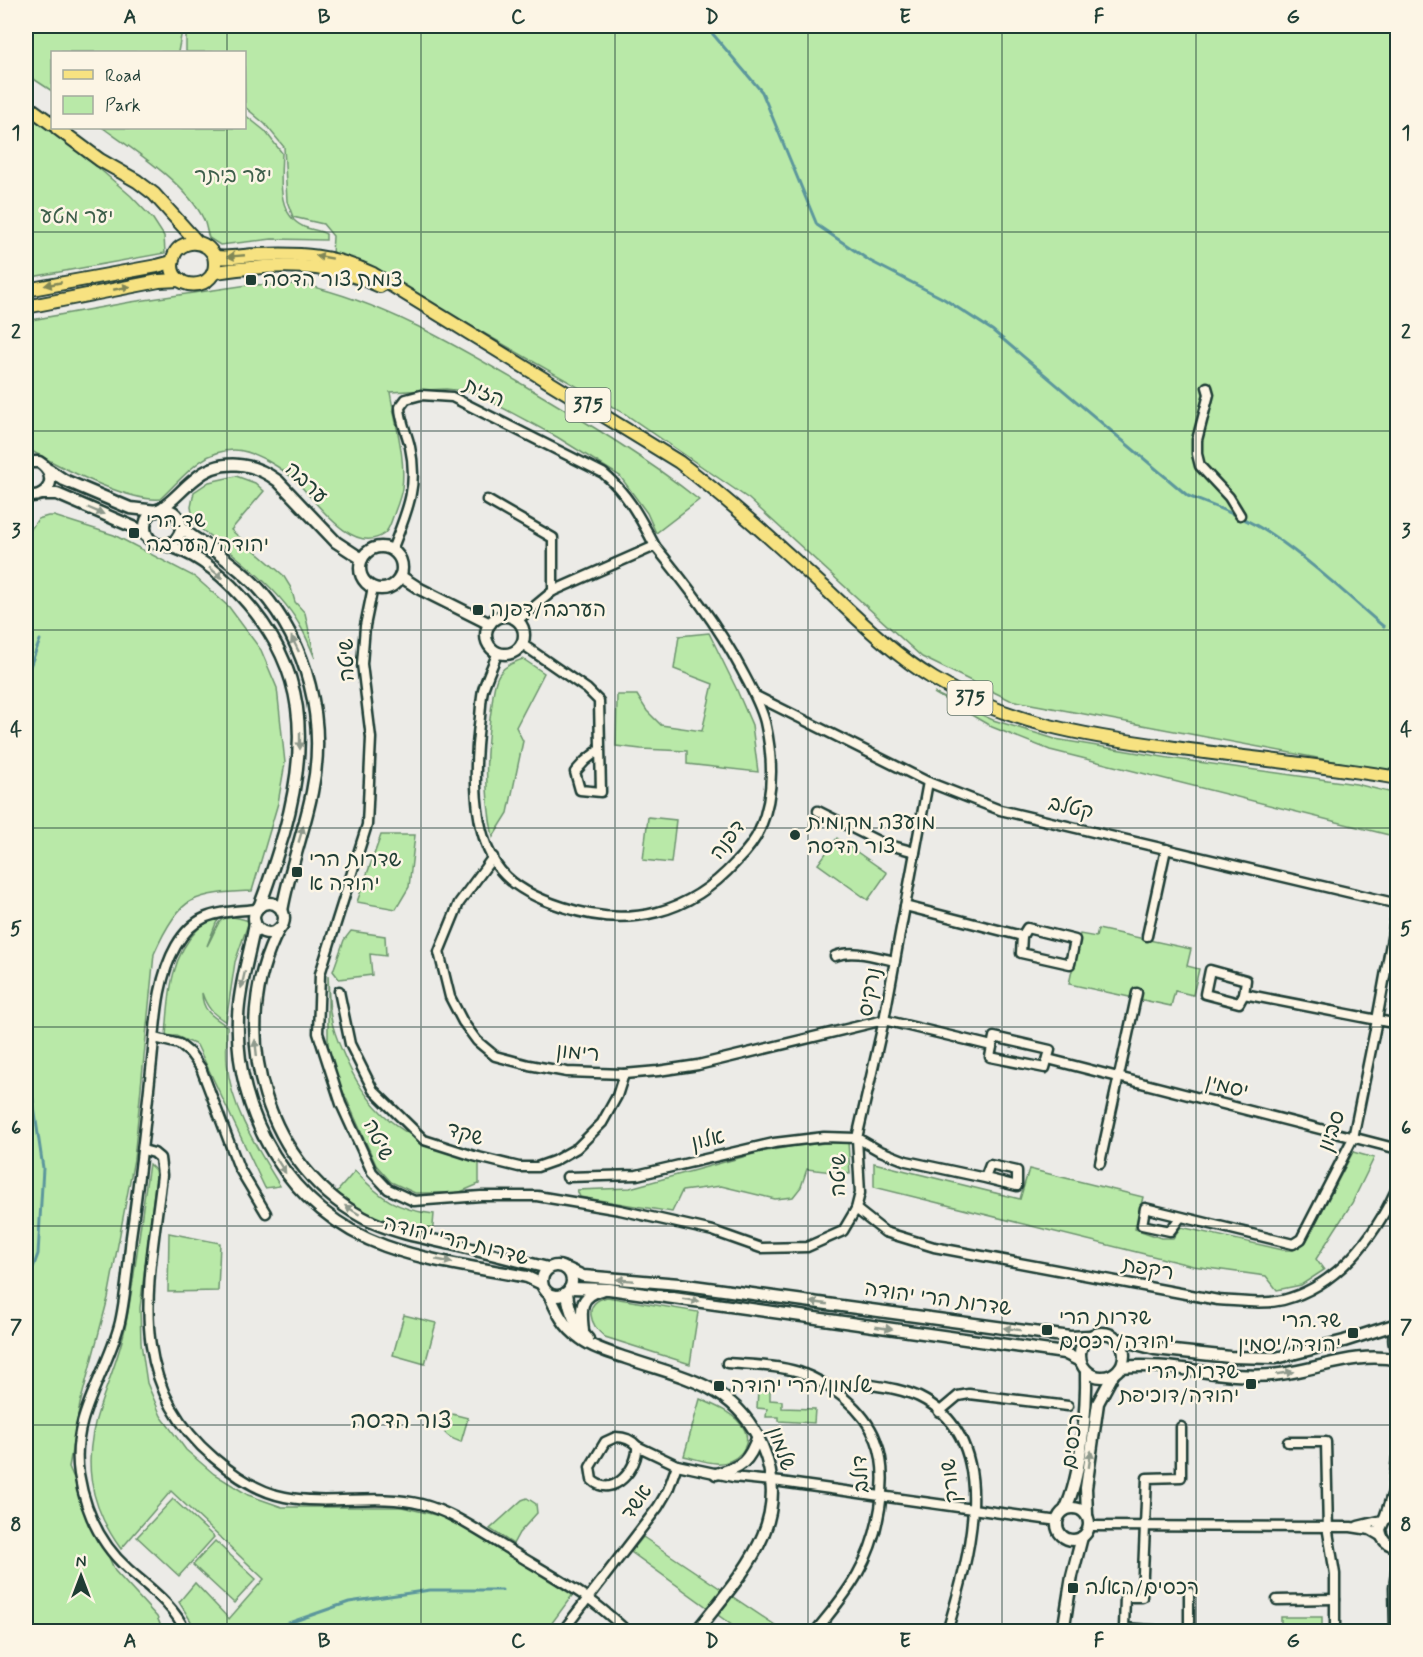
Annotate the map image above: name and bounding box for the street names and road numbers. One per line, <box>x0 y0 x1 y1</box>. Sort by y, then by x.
street label: הזית <box>458 371 509 415</box>
road number: 375 <box>566 388 610 422</box>
street label: ערבה <box>278 456 334 510</box>
street label: שיטה <box>333 638 361 682</box>
road number: 375 <box>948 681 992 715</box>
street label: קטלב <box>1046 789 1096 827</box>
street label: דפנה <box>704 814 752 866</box>
street label: נרקיס <box>852 965 888 1019</box>
street label: רימון <box>555 1037 601 1069</box>
street label: יסמין <box>1203 1068 1251 1106</box>
street label: סביון <box>1312 1106 1352 1156</box>
street label: שיטה <box>356 1114 400 1166</box>
street label: שקד <box>443 1115 487 1153</box>
street label: אלון <box>688 1123 728 1157</box>
street label: שיטה <box>825 1153 853 1197</box>
street label: שדרות הרי יהודה <box>380 1209 532 1273</box>
street label: רקפת <box>1119 1251 1176 1287</box>
street label: שדרות הרי יהודה <box>862 1275 1014 1323</box>
street label: רכסים <box>1055 1411 1091 1471</box>
street label: שלמון <box>760 1423 802 1475</box>
street label: דולב <box>846 1454 876 1494</box>
street label: שורק <box>934 1457 968 1505</box>
street label: אשד <box>615 1479 659 1525</box>

